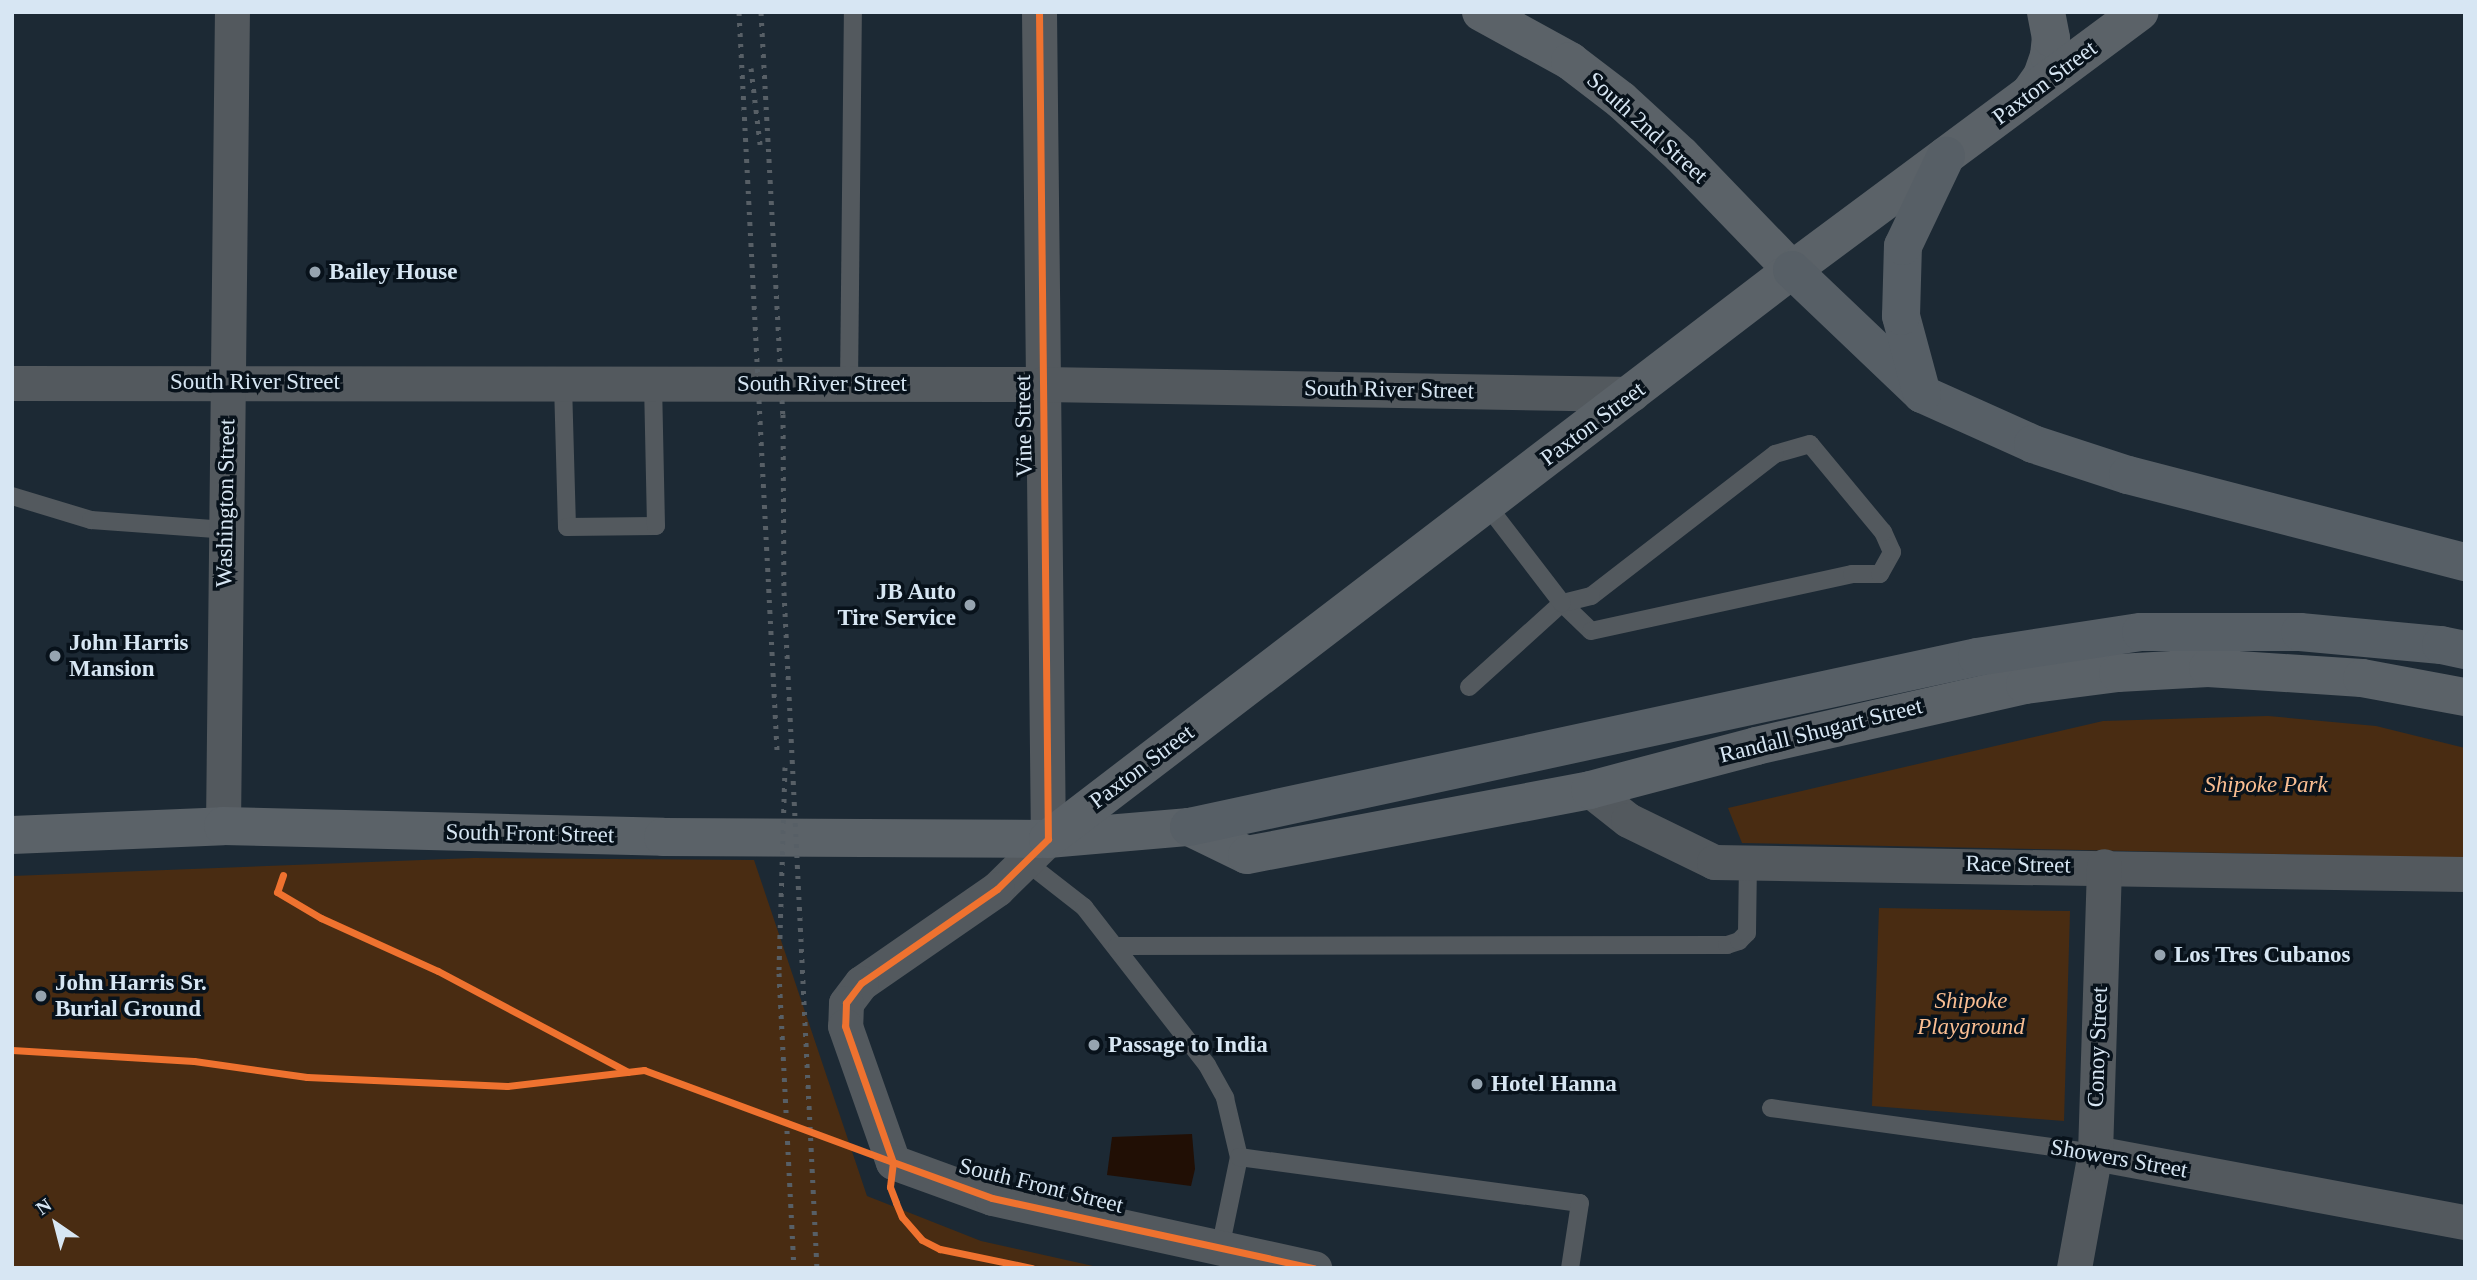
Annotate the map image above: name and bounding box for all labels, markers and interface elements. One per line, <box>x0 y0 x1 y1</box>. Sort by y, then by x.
street label: Paxton Street <box>1987 35 2103 131</box>
street label: South 2nd Street <box>1581 66 1713 190</box>
place label: Bailey House <box>329 258 457 286</box>
marker: Bailey House <box>307 264 323 280</box>
street label: South River Street <box>170 368 340 396</box>
street label: South River Street <box>737 370 907 398</box>
street label: Vine Street <box>1009 374 1039 478</box>
street label: South River Street <box>1304 375 1474 405</box>
street label: Paxton Street <box>1535 376 1651 472</box>
street label: Washington Street <box>211 418 241 588</box>
place label: JB Auto Tire Service <box>837 578 956 632</box>
marker: JB Auto Tire Service <box>962 597 978 613</box>
place label: John Harris Mansion <box>69 629 188 683</box>
marker: John Harris Mansion <box>47 648 63 664</box>
street label: Randall Shugart Street <box>1717 692 1925 770</box>
street label: Paxton Street <box>1084 719 1200 815</box>
park label: Shipoke Park <box>2204 771 2328 799</box>
street label: South Front Street <box>445 819 615 849</box>
street label: Race Street <box>1965 850 2071 880</box>
place label: Los Tres Cubanos <box>2174 941 2351 969</box>
marker: Los Tres Cubanos <box>2152 947 2168 963</box>
place label: John Harris Sr. Burial Ground <box>55 969 207 1023</box>
street label: Conoy Street <box>2082 986 2114 1108</box>
park label: Shipoke Playground <box>1917 987 2025 1041</box>
marker: John Harris Sr. Burial Ground <box>33 988 49 1004</box>
place label: Passage to India <box>1108 1031 1268 1059</box>
marker: Passage to India <box>1086 1037 1102 1053</box>
place label: Hotel Hanna <box>1491 1070 1617 1098</box>
marker: Hotel Hanna <box>1469 1076 1485 1092</box>
street label: Showers Street <box>2048 1133 2190 1185</box>
street label: South Front Street <box>956 1152 1126 1220</box>
north arrow <box>21 1189 91 1259</box>
text: N <box>32 1194 55 1219</box>

